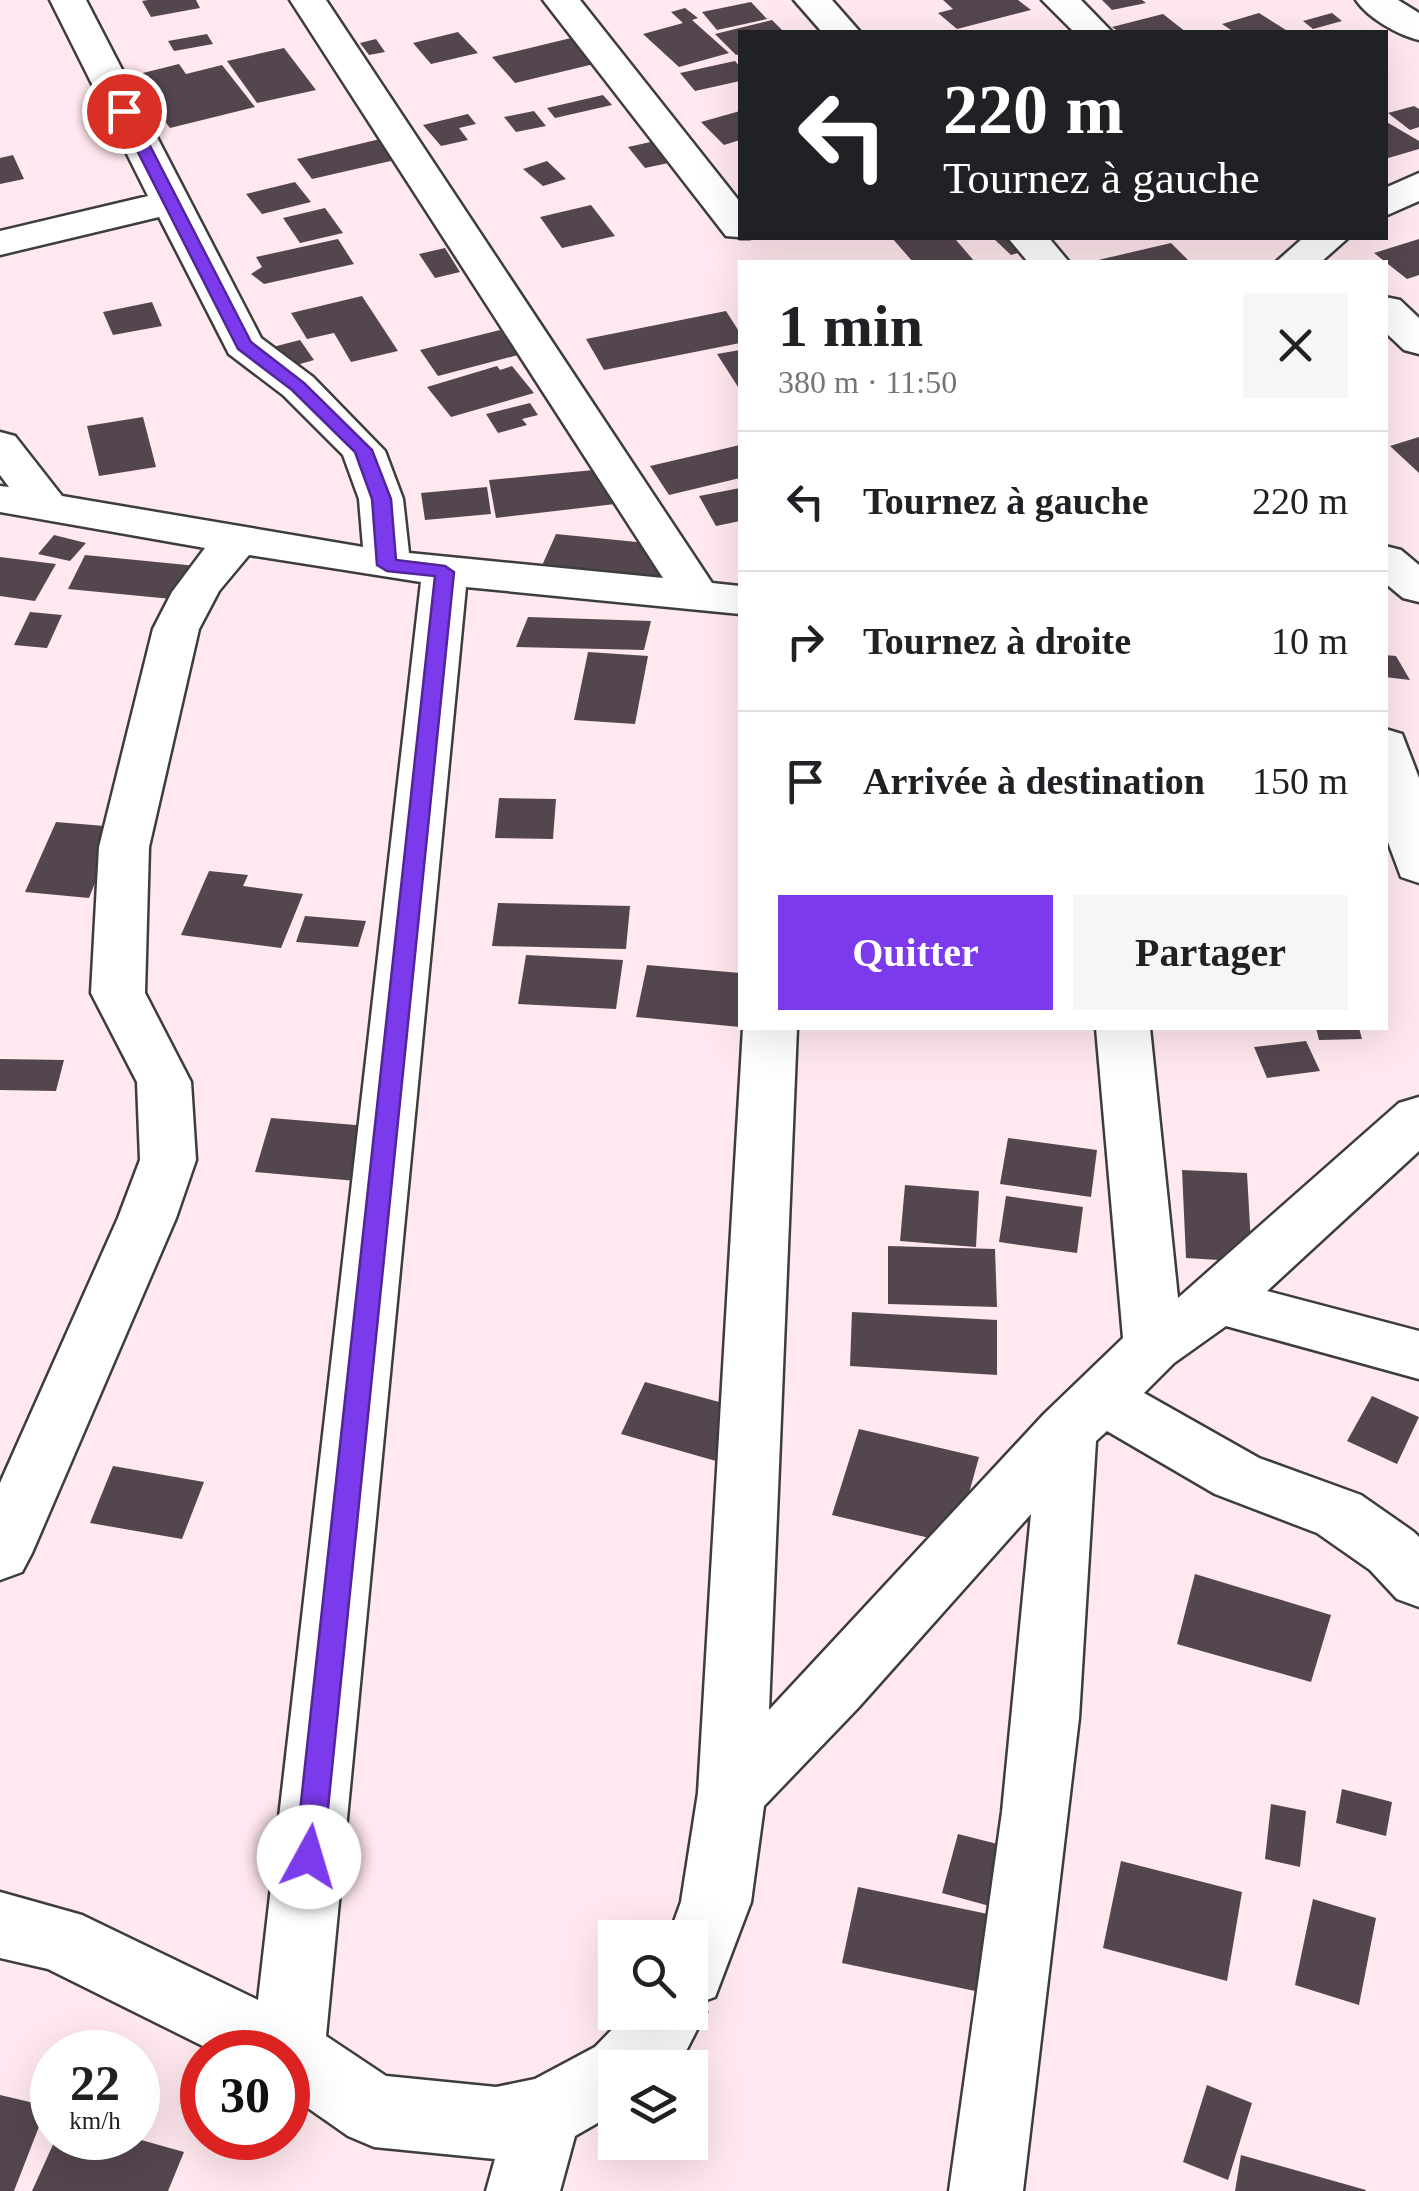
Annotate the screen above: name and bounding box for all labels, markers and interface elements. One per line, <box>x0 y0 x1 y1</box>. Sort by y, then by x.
pin <box>82 69 167 154</box>
icon: left <box>778 70 908 200</box>
text: 220 m <box>943 71 1124 148</box>
icon: arrive <box>97 84 152 139</box>
text: Tournez à gauche <box>943 153 1260 203</box>
text: 1 min <box>778 293 923 359</box>
button: close <box>1243 293 1348 398</box>
text: 380 m · 11:50 <box>778 364 957 400</box>
icon: left <box>778 474 833 529</box>
text: Tournez à gauche <box>863 480 1149 522</box>
text: 220 m <box>1252 480 1348 522</box>
icon: right <box>778 614 833 669</box>
text: Tournez à droite <box>863 620 1131 662</box>
text: 10 m <box>1271 620 1348 662</box>
icon: arrive <box>778 754 833 809</box>
text: Arrivée à destination <box>863 760 1205 802</box>
text: 150 m <box>1252 760 1348 802</box>
button: Quitter <box>778 895 1053 1010</box>
button: Partager <box>1073 895 1348 1010</box>
position arrow <box>257 1805 361 1909</box>
map controls <box>598 1920 708 2160</box>
button: search <box>598 1920 708 2030</box>
speed limit sign: 30 <box>180 2030 310 2160</box>
button: layers <box>598 2050 708 2160</box>
text: 22 <box>70 2055 120 2111</box>
text: km/h <box>69 2107 121 2134</box>

